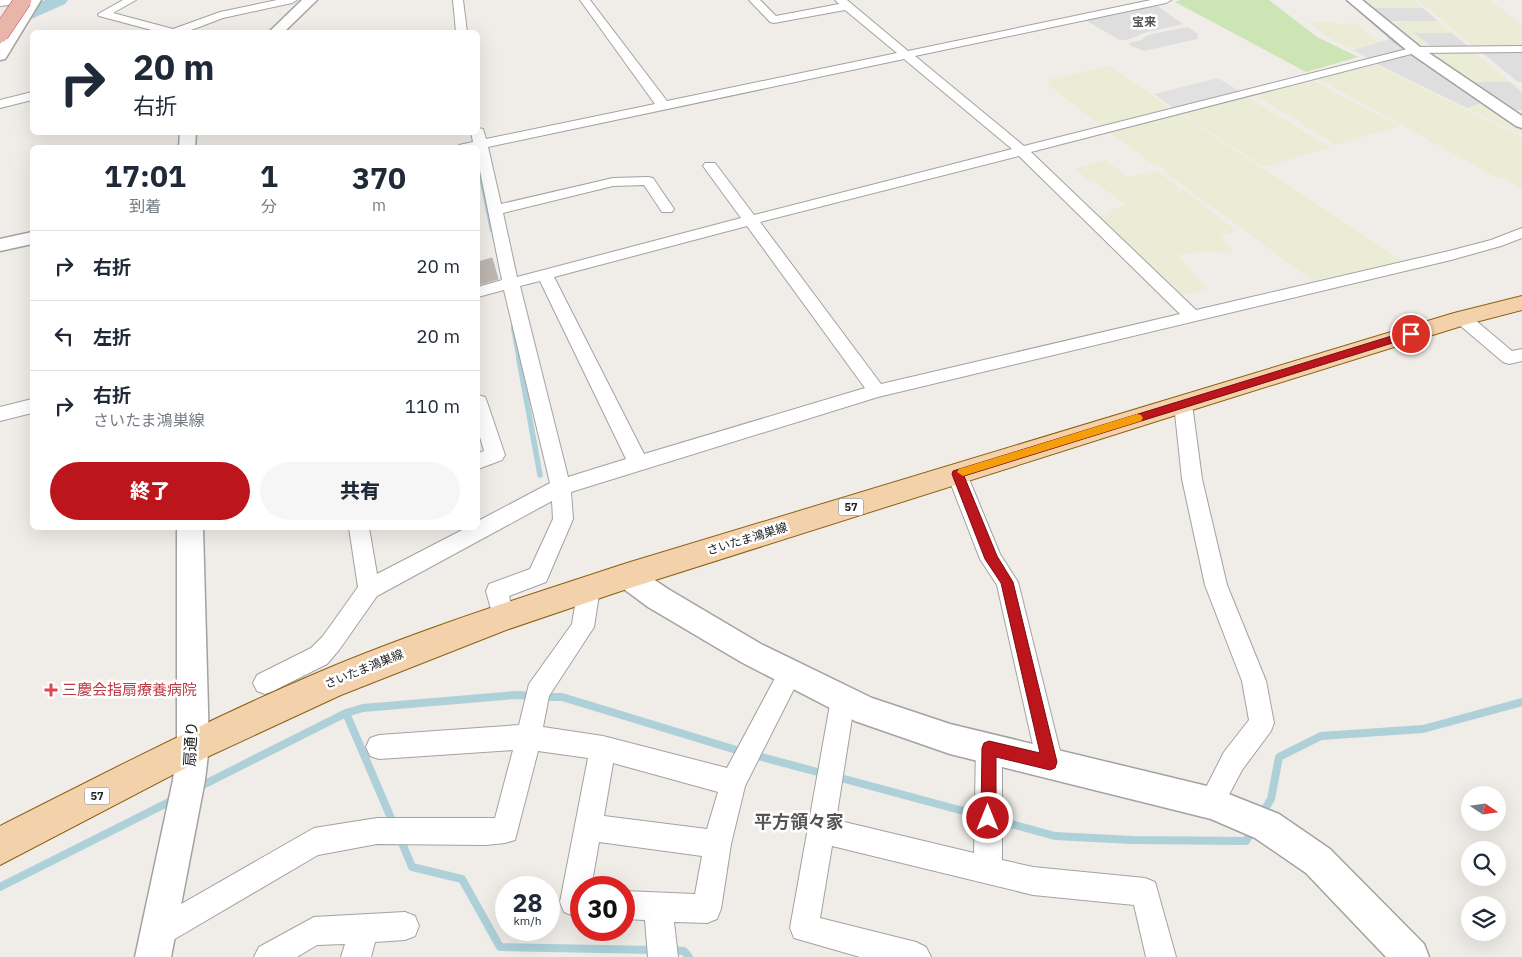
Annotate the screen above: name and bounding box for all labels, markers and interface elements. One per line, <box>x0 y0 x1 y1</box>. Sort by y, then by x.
district label: 宝来 <box>1132 14 1156 29</box>
text: 20 m <box>133 44 215 90</box>
icon: right <box>50 50 115 115</box>
text: 右折 <box>133 91 177 120</box>
text: 17:01 <box>104 156 186 195</box>
text: 1 <box>260 156 278 195</box>
text: 370 <box>352 158 406 197</box>
text: m <box>372 195 386 215</box>
text: 到着 <box>129 196 161 216</box>
text: 分 <box>261 196 277 216</box>
icon: right <box>50 252 78 280</box>
text: 20 m <box>416 254 460 278</box>
text: 右折 <box>93 255 131 279</box>
pin <box>1390 313 1432 355</box>
icon: arrive <box>1397 320 1425 348</box>
icon: left <box>50 322 78 350</box>
text: 20 m <box>416 324 460 348</box>
text: 左折 <box>93 325 131 349</box>
text: 右折 <box>93 383 131 407</box>
icon: right <box>50 392 78 420</box>
text: 110 m <box>405 394 460 418</box>
text: さいたま鴻巣線 <box>93 410 205 430</box>
button: 終了 <box>50 462 250 520</box>
button: 共有 <box>260 462 460 520</box>
road number: 57 <box>838 498 864 516</box>
street label: さいたま鴻巣線 <box>705 519 789 558</box>
street label: さいたま鴻巣線 <box>322 646 405 691</box>
place label: 三慶会指扇療養病院 <box>62 680 197 699</box>
marker: 三慶会指扇療養病院 <box>44 683 58 697</box>
street label: 扇通り <box>180 721 201 767</box>
north arrow <box>1461 786 1506 831</box>
map controls <box>1461 786 1506 941</box>
road number: 57 <box>84 788 110 804</box>
position arrow <box>961 791 1013 843</box>
district label: 平方領々家 <box>754 810 844 833</box>
button: search <box>1461 841 1506 886</box>
speed limit sign: 30 <box>570 876 635 941</box>
text: 28 <box>512 886 543 919</box>
button: layers <box>1461 896 1506 941</box>
text: km/h <box>513 913 542 928</box>

